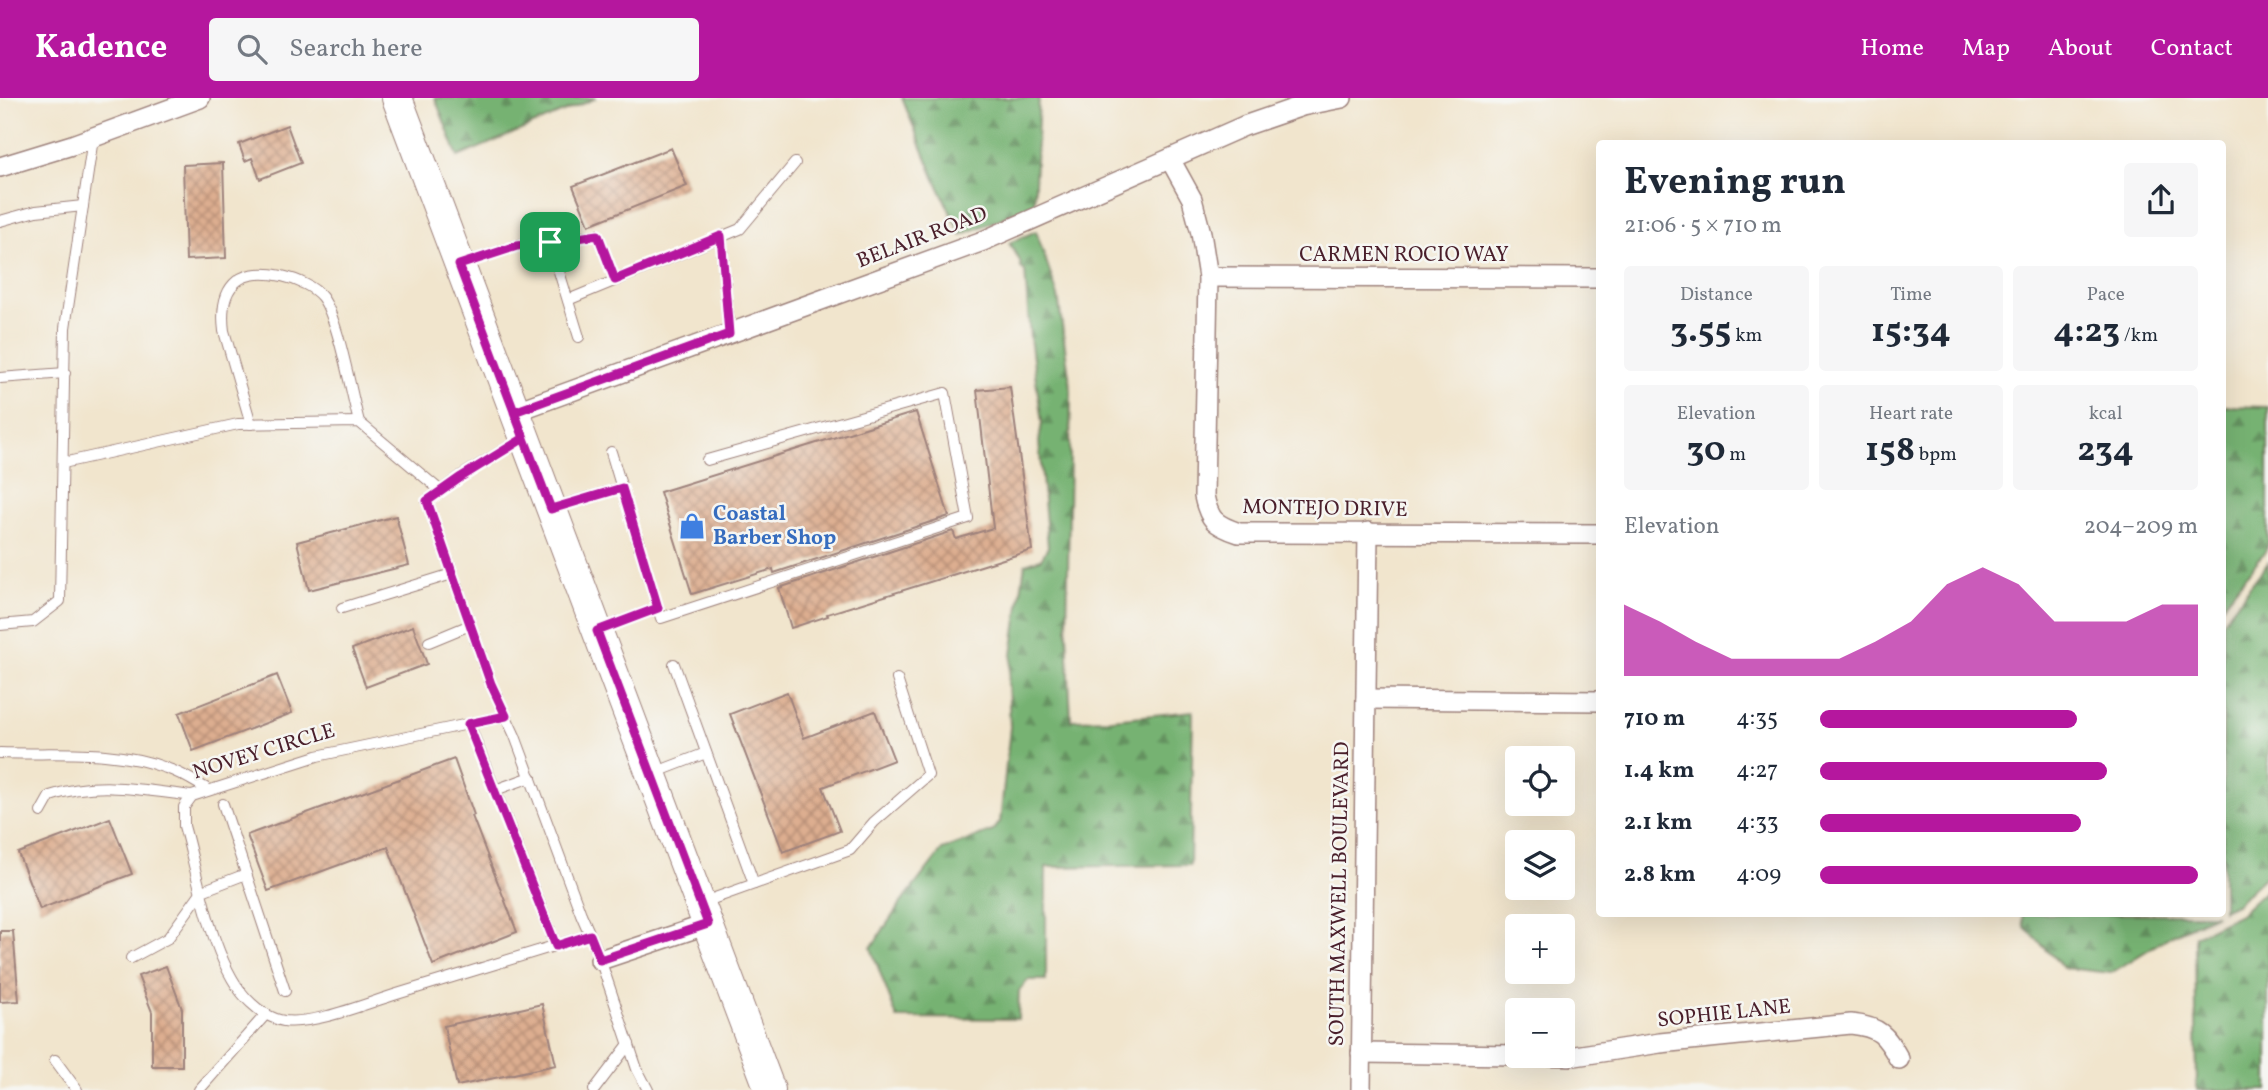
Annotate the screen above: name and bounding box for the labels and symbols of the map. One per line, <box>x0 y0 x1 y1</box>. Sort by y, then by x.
street label: BELAIR ROAD <box>853 200 991 276</box>
pin <box>520 212 580 272</box>
street label: CARMEN ROCIO WAY <box>1299 241 1509 270</box>
street label: MONTEJO DRIVE <box>1242 493 1408 525</box>
place label: Coastal Barber Shop <box>713 500 836 553</box>
shop icon: Coastal Barber Shop <box>677 511 707 541</box>
street label: NOVEY CIRCLE <box>189 717 339 787</box>
street label: SOUTH MAXWELL BOULEVARD <box>1323 741 1357 1047</box>
street label: SOPHIE LANE <box>1656 993 1792 1035</box>

